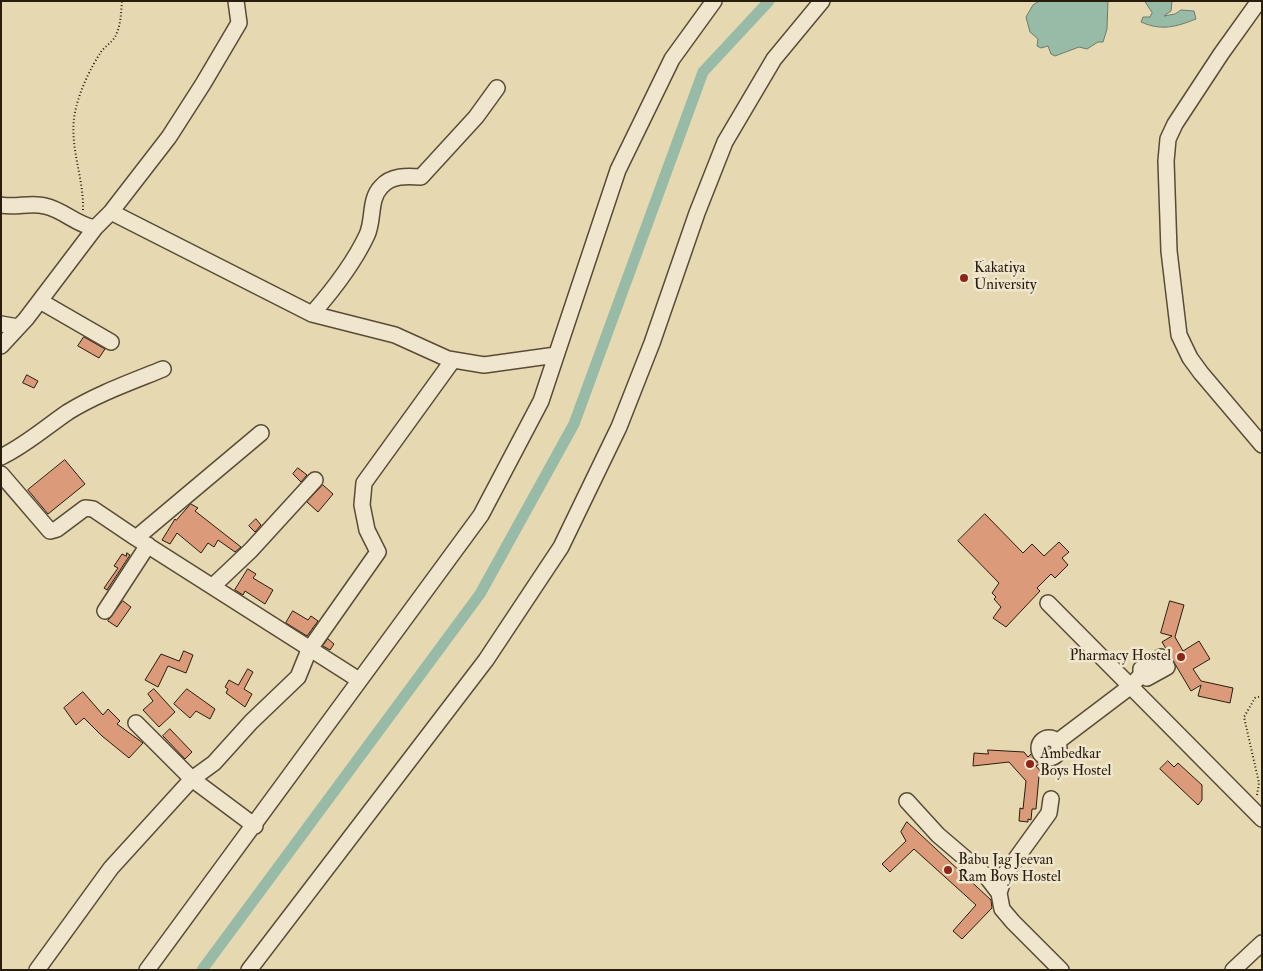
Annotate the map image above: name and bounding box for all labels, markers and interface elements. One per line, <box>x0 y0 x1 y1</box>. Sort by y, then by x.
place label: Kakatiya University <box>974 260 1037 295</box>
marker: Kakatiya University <box>958 272 970 284</box>
place label: Pharmacy Hostel <box>1070 648 1171 666</box>
marker: Pharmacy Hostel <box>1175 651 1187 663</box>
place label: Ambedkar Boys Hostel <box>1040 746 1111 781</box>
marker: Ambedkar Boys Hostel <box>1024 758 1036 770</box>
place label: Babu Jag Jeevan Ram Boys Hostel <box>958 852 1061 887</box>
marker: Babu Jag Jeevan Ram Boys Hostel <box>942 864 954 876</box>

